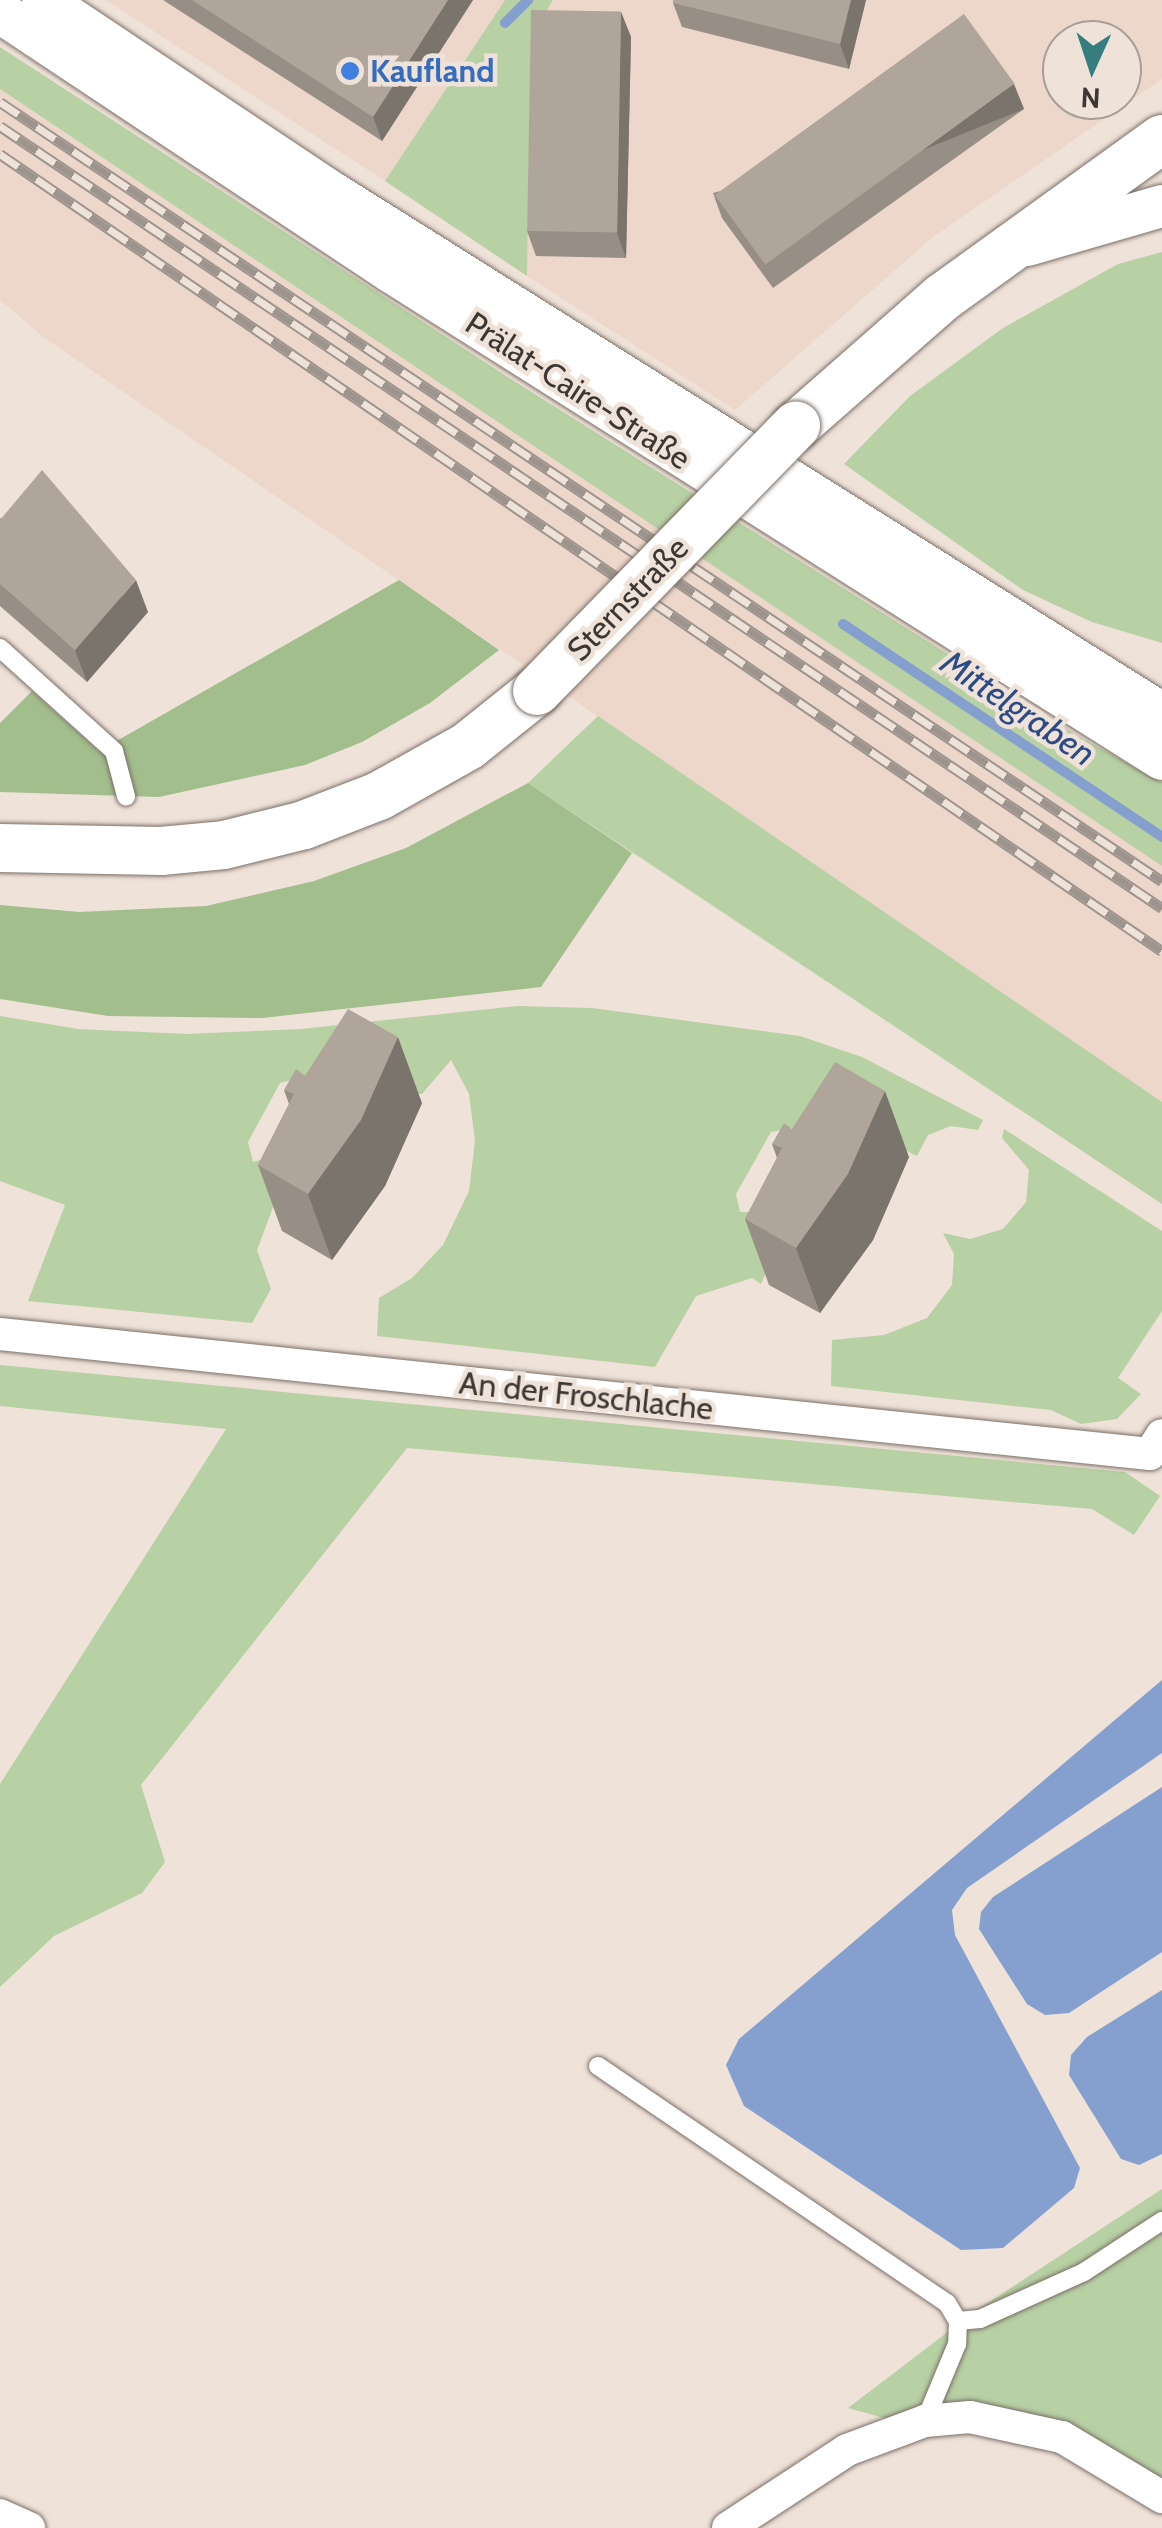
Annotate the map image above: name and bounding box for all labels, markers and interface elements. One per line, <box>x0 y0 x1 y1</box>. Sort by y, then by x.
north arrow <box>1042 20 1142 120</box>
place label: Kaufland <box>370 52 495 90</box>
marker: Kaufland <box>339 60 361 82</box>
text: N <box>1080 80 1101 115</box>
street label: Prälat-Caire-Straße <box>458 304 698 478</box>
street label: Sternstraße <box>560 529 696 669</box>
water label: Mittelgraben <box>933 641 1103 775</box>
street label: An der Froschlache <box>457 1364 715 1428</box>

